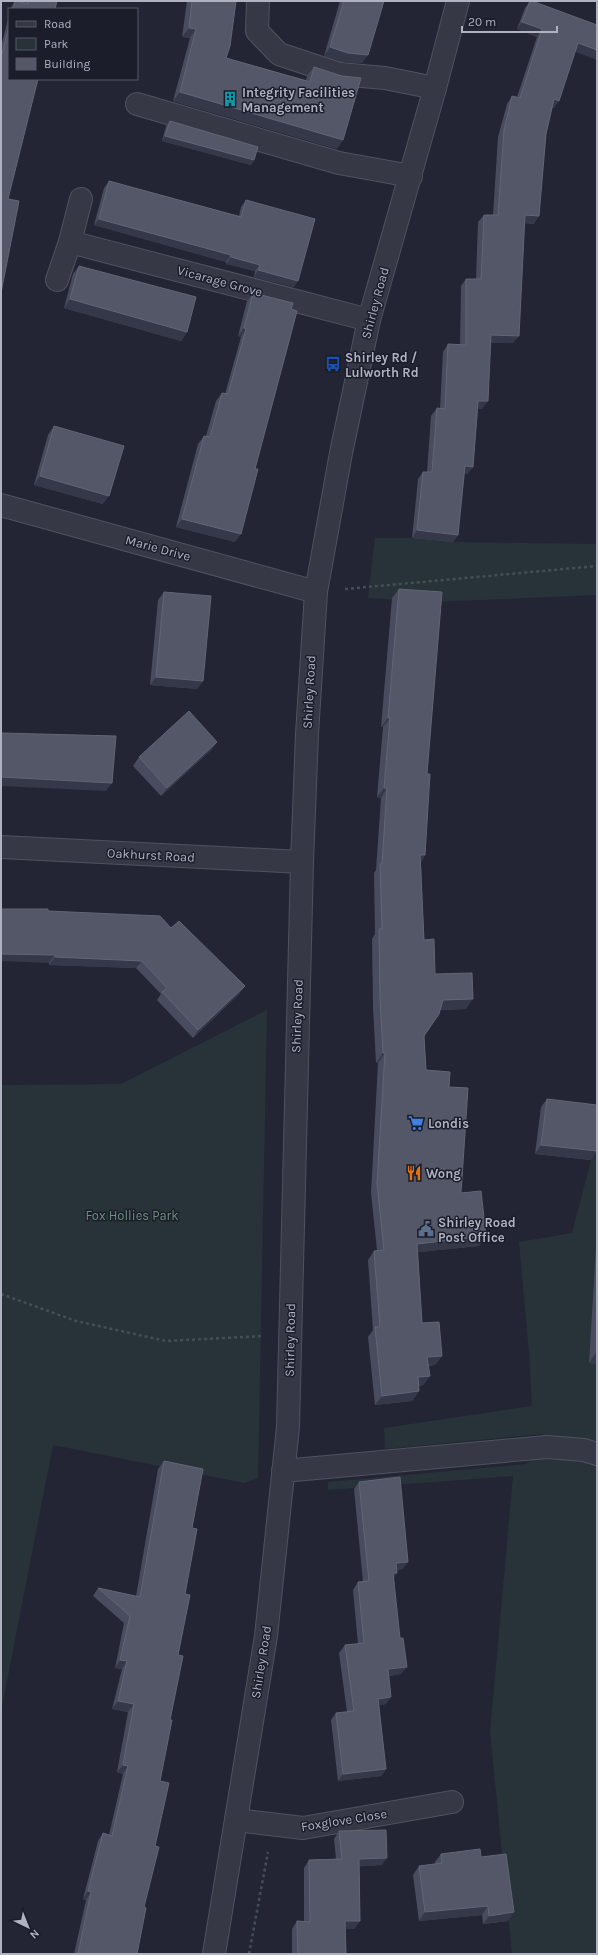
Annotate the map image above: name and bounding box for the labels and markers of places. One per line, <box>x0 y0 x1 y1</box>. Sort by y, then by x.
place label: Integrity Facilities Management <box>242 85 355 115</box>
building icon: Integrity Facilities Management <box>221 90 239 108</box>
place label: Shirley Rd / Lulworth Rd <box>345 350 419 380</box>
bus stop icon: Shirley Rd / Lulworth Rd <box>324 355 342 373</box>
supermarket icon: Londis <box>407 1114 425 1132</box>
place label: Londis <box>428 1116 469 1131</box>
restaurant icon: Wong <box>405 1164 423 1182</box>
place label: Wong <box>426 1166 461 1181</box>
place label: Shirley Road Post Office <box>438 1215 516 1245</box>
public building icon: Shirley Road Post Office <box>417 1220 435 1238</box>

